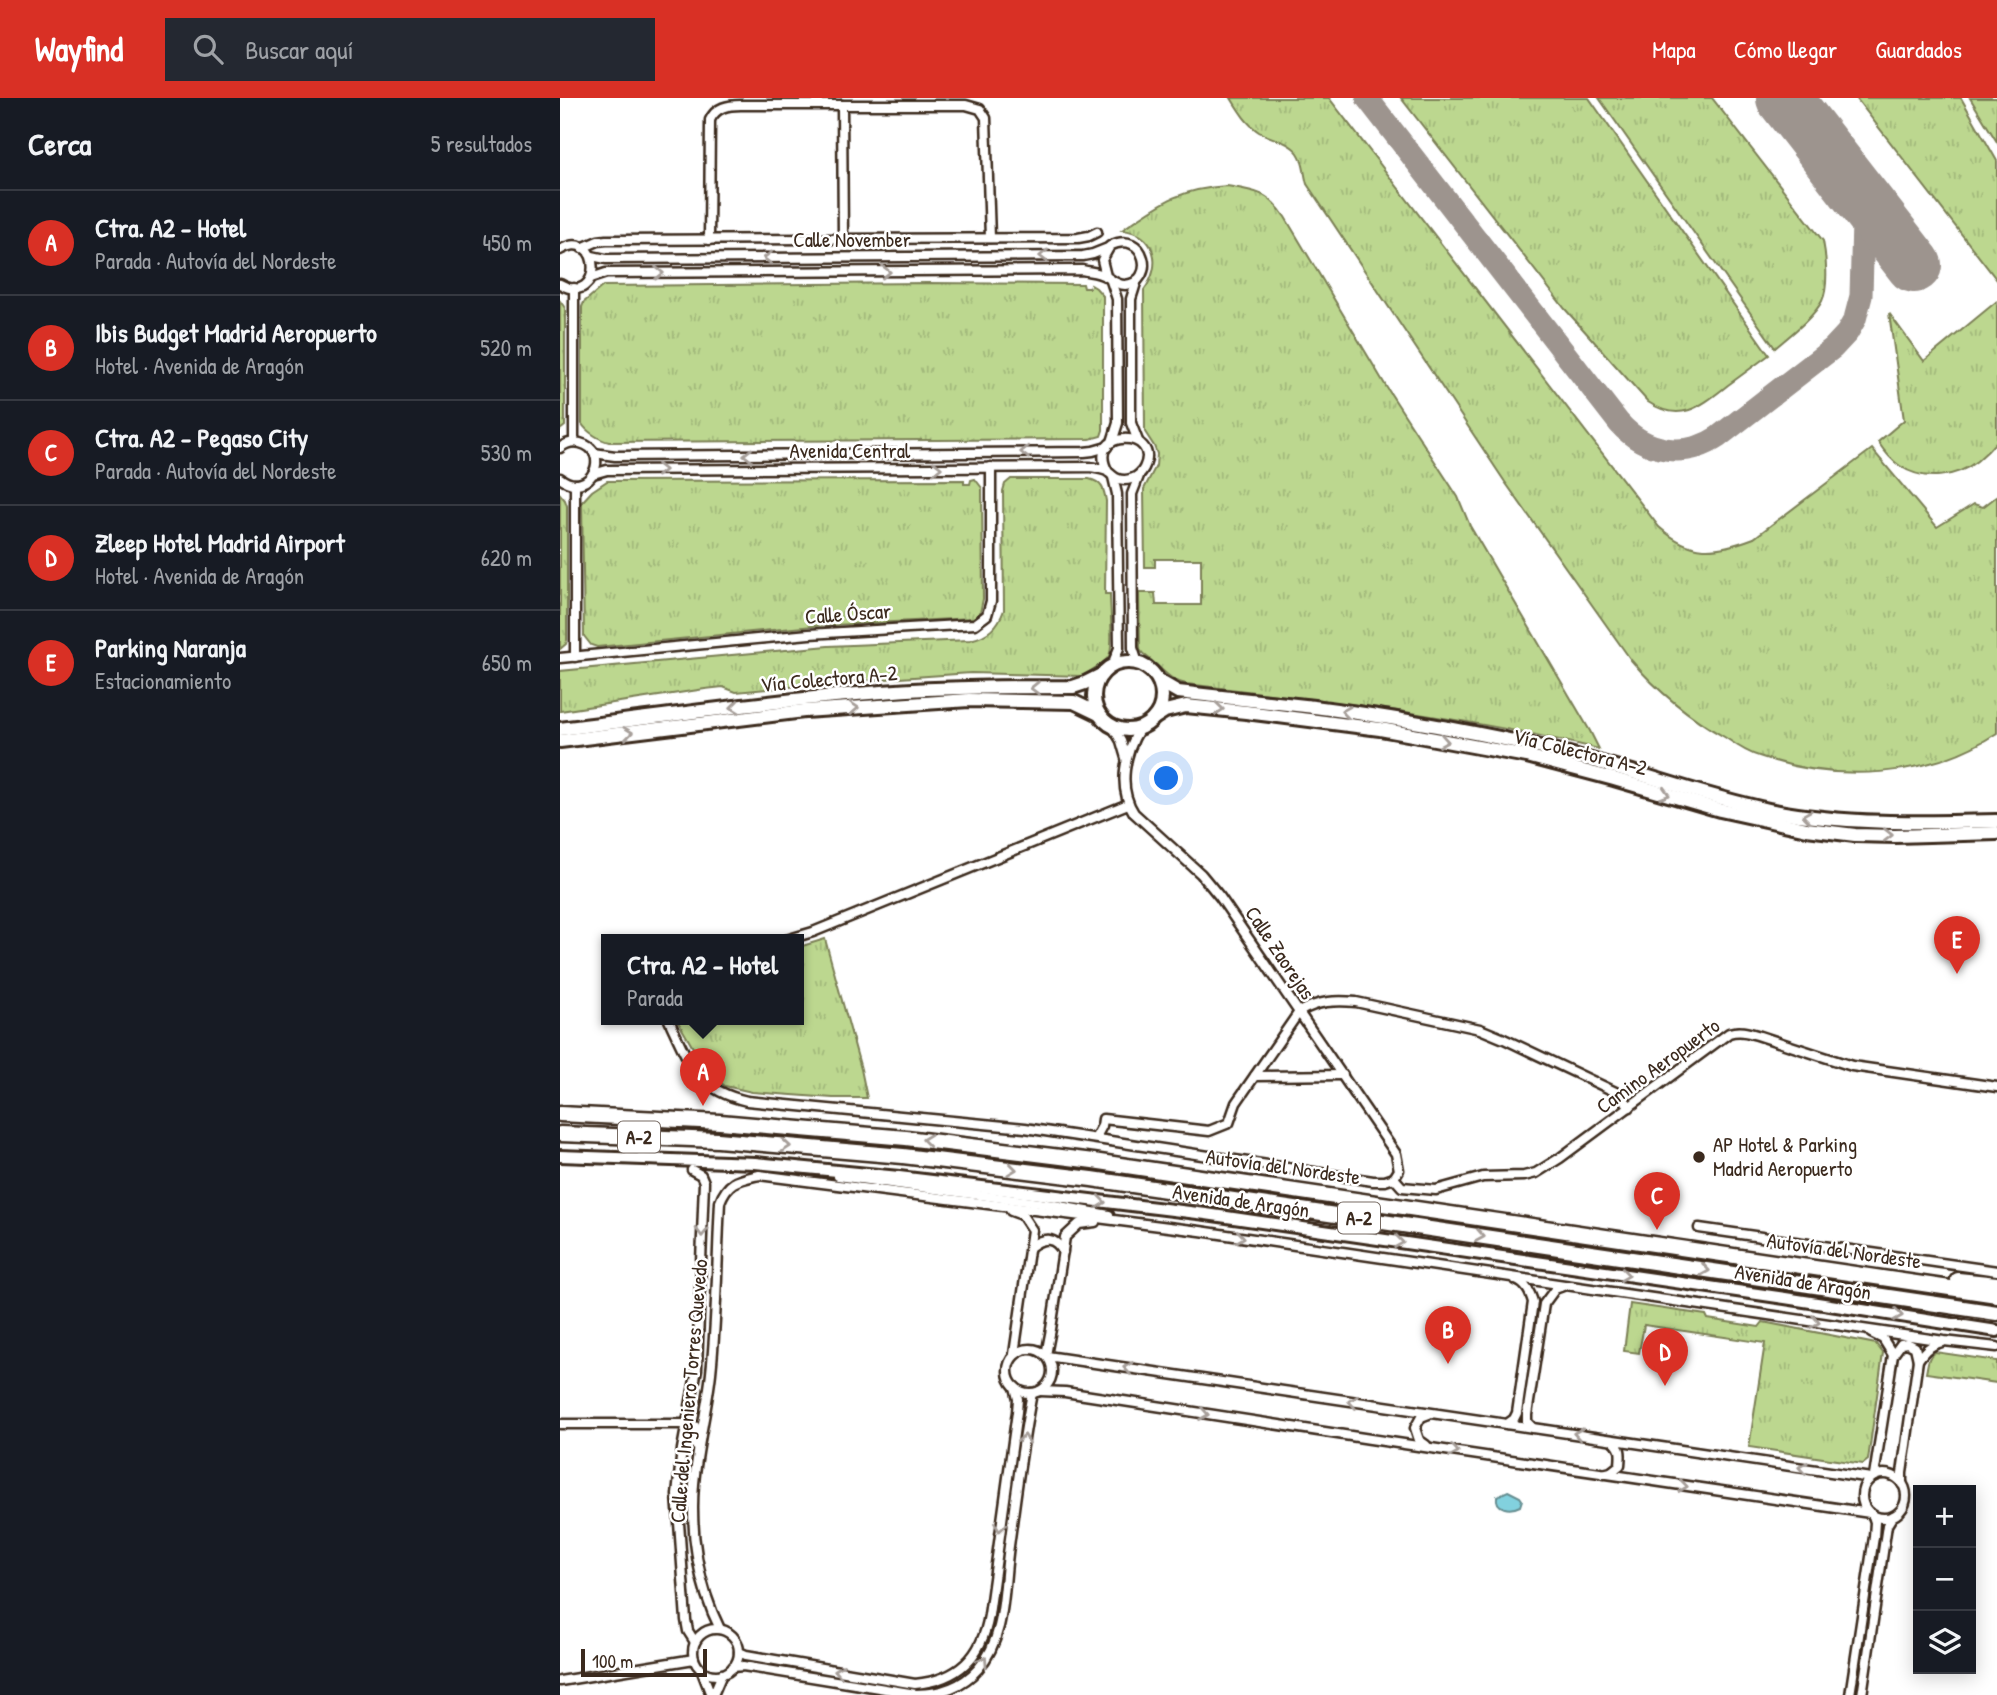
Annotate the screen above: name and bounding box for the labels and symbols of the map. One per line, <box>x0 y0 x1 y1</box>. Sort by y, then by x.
street label: Calle November <box>793 225 911 254</box>
one-way arrow <box>1038 248 1049 264</box>
one-way arrow <box>762 250 772 266</box>
one-way arrow <box>881 264 892 279</box>
one-way arrow <box>654 265 665 281</box>
street label: Avenida Central <box>790 436 911 465</box>
one-way arrow <box>1019 444 1030 460</box>
one-way arrow <box>743 447 753 463</box>
one-way arrow <box>933 460 943 476</box>
one-way arrow <box>656 462 667 477</box>
street label: Calle Óscar <box>804 596 892 631</box>
street label: Vía Colectora A-2 <box>759 658 899 699</box>
one-way arrow <box>1029 680 1040 695</box>
one-way arrow <box>729 700 741 715</box>
one-way arrow <box>849 700 860 715</box>
one-way arrow <box>1214 701 1225 716</box>
one-way arrow <box>1341 705 1352 720</box>
street label: Vía Colectora A-2 <box>1510 721 1650 782</box>
one-way arrow <box>622 726 634 741</box>
one-way arrow <box>1439 733 1450 748</box>
your location <box>1149 761 1183 795</box>
one-way arrow <box>1659 786 1671 800</box>
one-way arrow <box>1801 809 1813 824</box>
one-way arrow <box>1883 828 1894 843</box>
street label: Calle Zaorejas <box>1238 900 1322 1005</box>
pin: E <box>1934 916 1980 974</box>
street label: Camino Aeropuerto <box>1590 1011 1725 1120</box>
pin: A <box>680 1048 726 1106</box>
road number: A-2 <box>618 1121 660 1152</box>
place label: AP Hotel & Parking Madrid Aeropuerto <box>1713 1130 1857 1183</box>
one-way arrow <box>921 1133 932 1148</box>
one-way arrow <box>781 1138 792 1153</box>
street label: Autovía del Nordeste <box>1204 1141 1362 1192</box>
marker: AP Hotel & Parking Madrid Aeropuerto <box>1691 1149 1707 1165</box>
one-way arrow <box>1006 1162 1018 1177</box>
pin: C <box>1634 1172 1680 1230</box>
street label: Avenida de Aragón <box>1171 1177 1311 1224</box>
one-way arrow <box>1095 1194 1107 1209</box>
road number: A-2 <box>1338 1202 1380 1234</box>
street label: Autovía del Nordeste <box>1765 1225 1923 1276</box>
one-way arrow <box>695 1227 710 1238</box>
one-way arrow <box>1474 1228 1486 1243</box>
one-way arrow <box>1234 1229 1245 1244</box>
one-way arrow <box>1394 1234 1405 1249</box>
street label: Avenida de Aragón <box>1733 1256 1873 1307</box>
street label: Calle del Ingeniero Torres Quevedo <box>663 1258 714 1524</box>
one-way arrow <box>1699 1262 1711 1277</box>
one-way arrow <box>1619 1267 1631 1282</box>
pin: B <box>1425 1306 1471 1364</box>
one-way arrow <box>1892 1308 1904 1323</box>
one-way arrow <box>1809 1314 1820 1329</box>
pin: D <box>1642 1328 1688 1386</box>
one-way arrow <box>1122 1361 1134 1376</box>
one-way arrow <box>1347 1395 1359 1410</box>
one-way arrow <box>1199 1406 1210 1421</box>
one-way arrow <box>1572 1427 1584 1442</box>
one-way arrow <box>1017 1433 1032 1445</box>
one-way arrow <box>1448 1443 1460 1458</box>
one-way arrow <box>1797 1461 1809 1476</box>
one-way arrow <box>1677 1479 1689 1494</box>
one-way arrow <box>993 1521 1008 1533</box>
scale bar <box>581 1646 707 1678</box>
one-way arrow <box>975 1656 987 1669</box>
one-way arrow <box>833 1664 845 1679</box>

